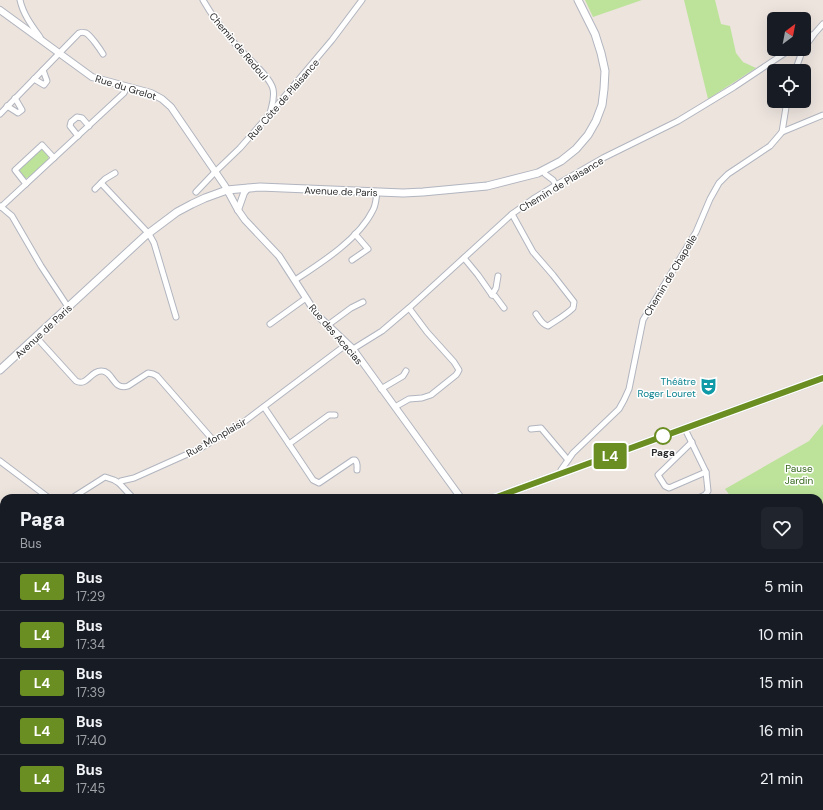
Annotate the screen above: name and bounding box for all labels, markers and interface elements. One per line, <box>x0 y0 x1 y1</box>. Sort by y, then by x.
street label: Chemin de Redoul <box>207 10 271 83</box>
north arrow <box>767 12 811 56</box>
map controls <box>767 12 811 108</box>
street label: Rue Côte de Plaisance <box>245 56 322 143</box>
button: locate <box>767 64 811 108</box>
street label: Rue du Grelot <box>94 72 158 103</box>
street label: Chemin de Plaisance <box>517 154 606 215</box>
street label: Avenue de Paris <box>304 184 378 199</box>
street label: Chemin de Chapelle <box>641 232 700 319</box>
street label: Rue des Acacias <box>306 301 365 367</box>
street label: Avenue de Paris <box>12 302 75 361</box>
place label: Théâtre Roger Louret <box>638 375 696 400</box>
theatre icon: Théâtre Roger Louret <box>699 377 719 397</box>
street label: Rue Monplaisir <box>184 415 249 460</box>
marker: Paga <box>654 427 672 445</box>
line badge: L4 <box>592 443 628 469</box>
place label: Paga <box>651 446 675 459</box>
text: L4 <box>602 447 618 465</box>
park label: Pause Jardin <box>785 462 813 487</box>
text: Paga <box>20 507 65 532</box>
button: heart <box>761 507 803 549</box>
text: Bus <box>20 535 42 552</box>
text: Bus <box>76 568 103 588</box>
text: 5 min <box>764 577 803 597</box>
text: L4 <box>34 578 50 596</box>
text: 17:29 <box>76 588 105 605</box>
text: Bus <box>76 616 103 636</box>
text: 10 min <box>758 625 803 645</box>
text: L4 <box>34 626 50 644</box>
text: 17:34 <box>76 636 105 653</box>
text: Bus <box>76 664 103 684</box>
text: 15 min <box>760 673 803 693</box>
text: L4 <box>34 674 50 692</box>
text: 17:39 <box>76 684 105 701</box>
text: Bus <box>76 712 103 732</box>
text: 16 min <box>759 721 803 741</box>
text: L4 <box>34 722 50 740</box>
text: 17:40 <box>76 732 106 749</box>
text: Bus <box>76 760 103 780</box>
text: 21 min <box>760 769 803 789</box>
text: L4 <box>34 770 50 788</box>
text: 17:45 <box>76 780 105 797</box>

